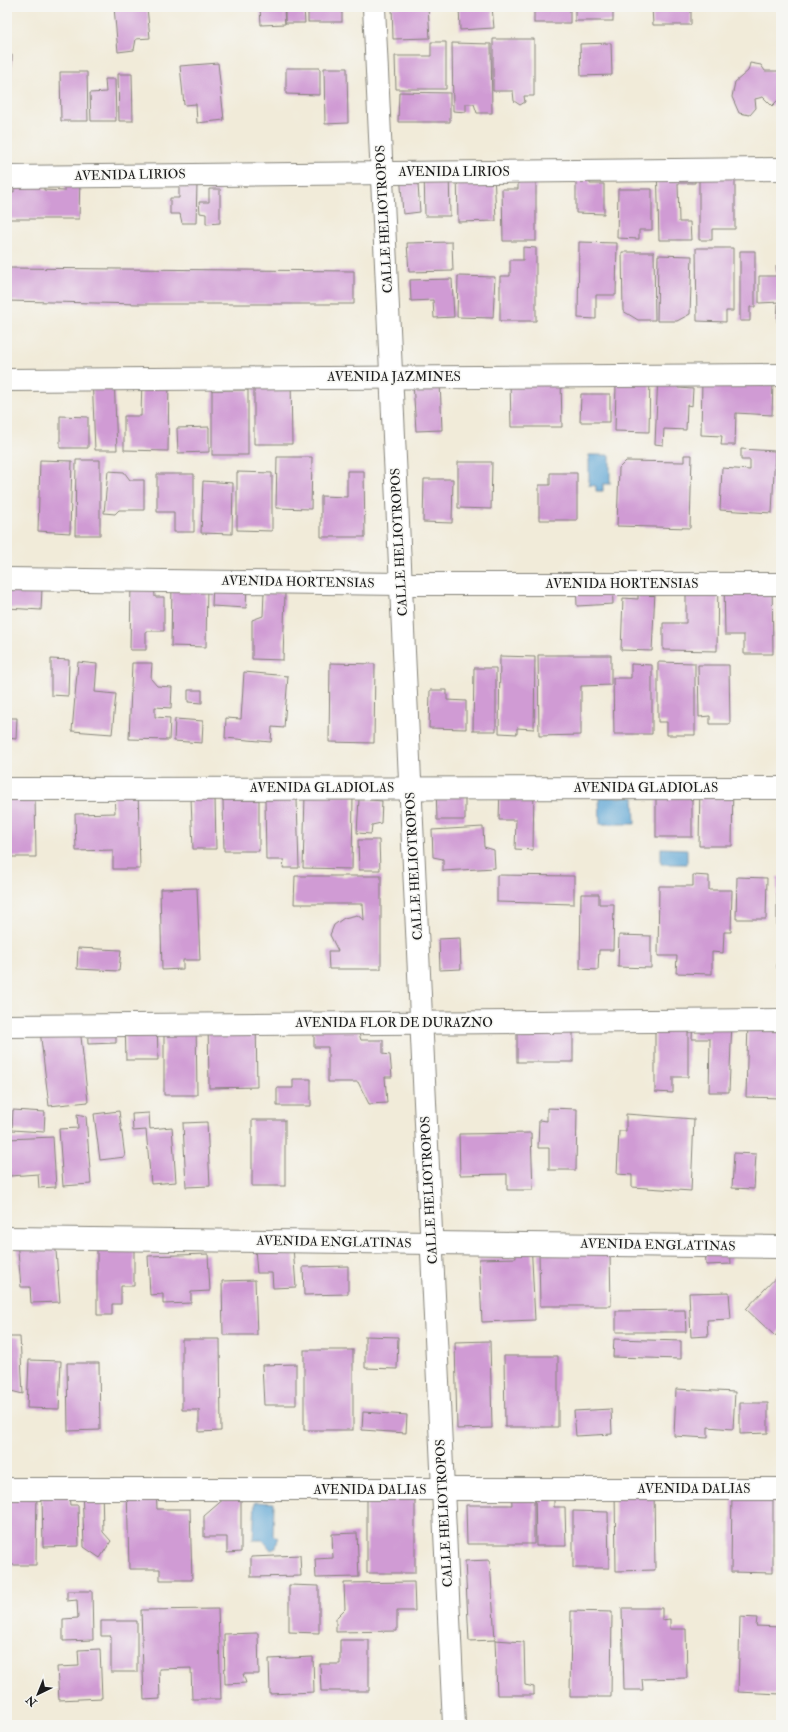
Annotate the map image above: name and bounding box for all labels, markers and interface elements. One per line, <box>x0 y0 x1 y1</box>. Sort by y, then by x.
street label: CALLE HELIOTROPOS <box>372 144 396 294</box>
street label: AVENIDA LIRIOS <box>397 164 510 180</box>
street label: AVENIDA LIRIOS <box>73 166 186 184</box>
street label: AVENIDA JAZMINES <box>326 369 461 385</box>
street label: CALLE HELIOTROPOS <box>387 467 411 617</box>
street label: AVENIDA HORTENSIAS <box>220 573 375 591</box>
street label: AVENIDA HORTENSIAS <box>545 576 698 592</box>
street label: AVENIDA GLADIOLAS <box>249 780 394 796</box>
street label: AVENIDA GLADIOLAS <box>573 780 718 796</box>
street label: CALLE HELIOTROPOS <box>402 791 426 941</box>
street label: AVENIDA FLOR DE DURAZNO <box>294 1015 493 1031</box>
street label: CALLE HELIOTROPOS <box>417 1115 441 1265</box>
street label: AVENIDA ENGLATINAS <box>255 1233 412 1251</box>
street label: AVENIDA ENGLATINAS <box>579 1236 736 1254</box>
street label: CALLE HELIOTROPOS <box>432 1438 456 1588</box>
street label: AVENIDA DALIAS <box>636 1481 751 1497</box>
street label: AVENIDA DALIAS <box>312 1482 427 1498</box>
north arrow <box>18 1674 58 1714</box>
text: N <box>23 1692 40 1710</box>

